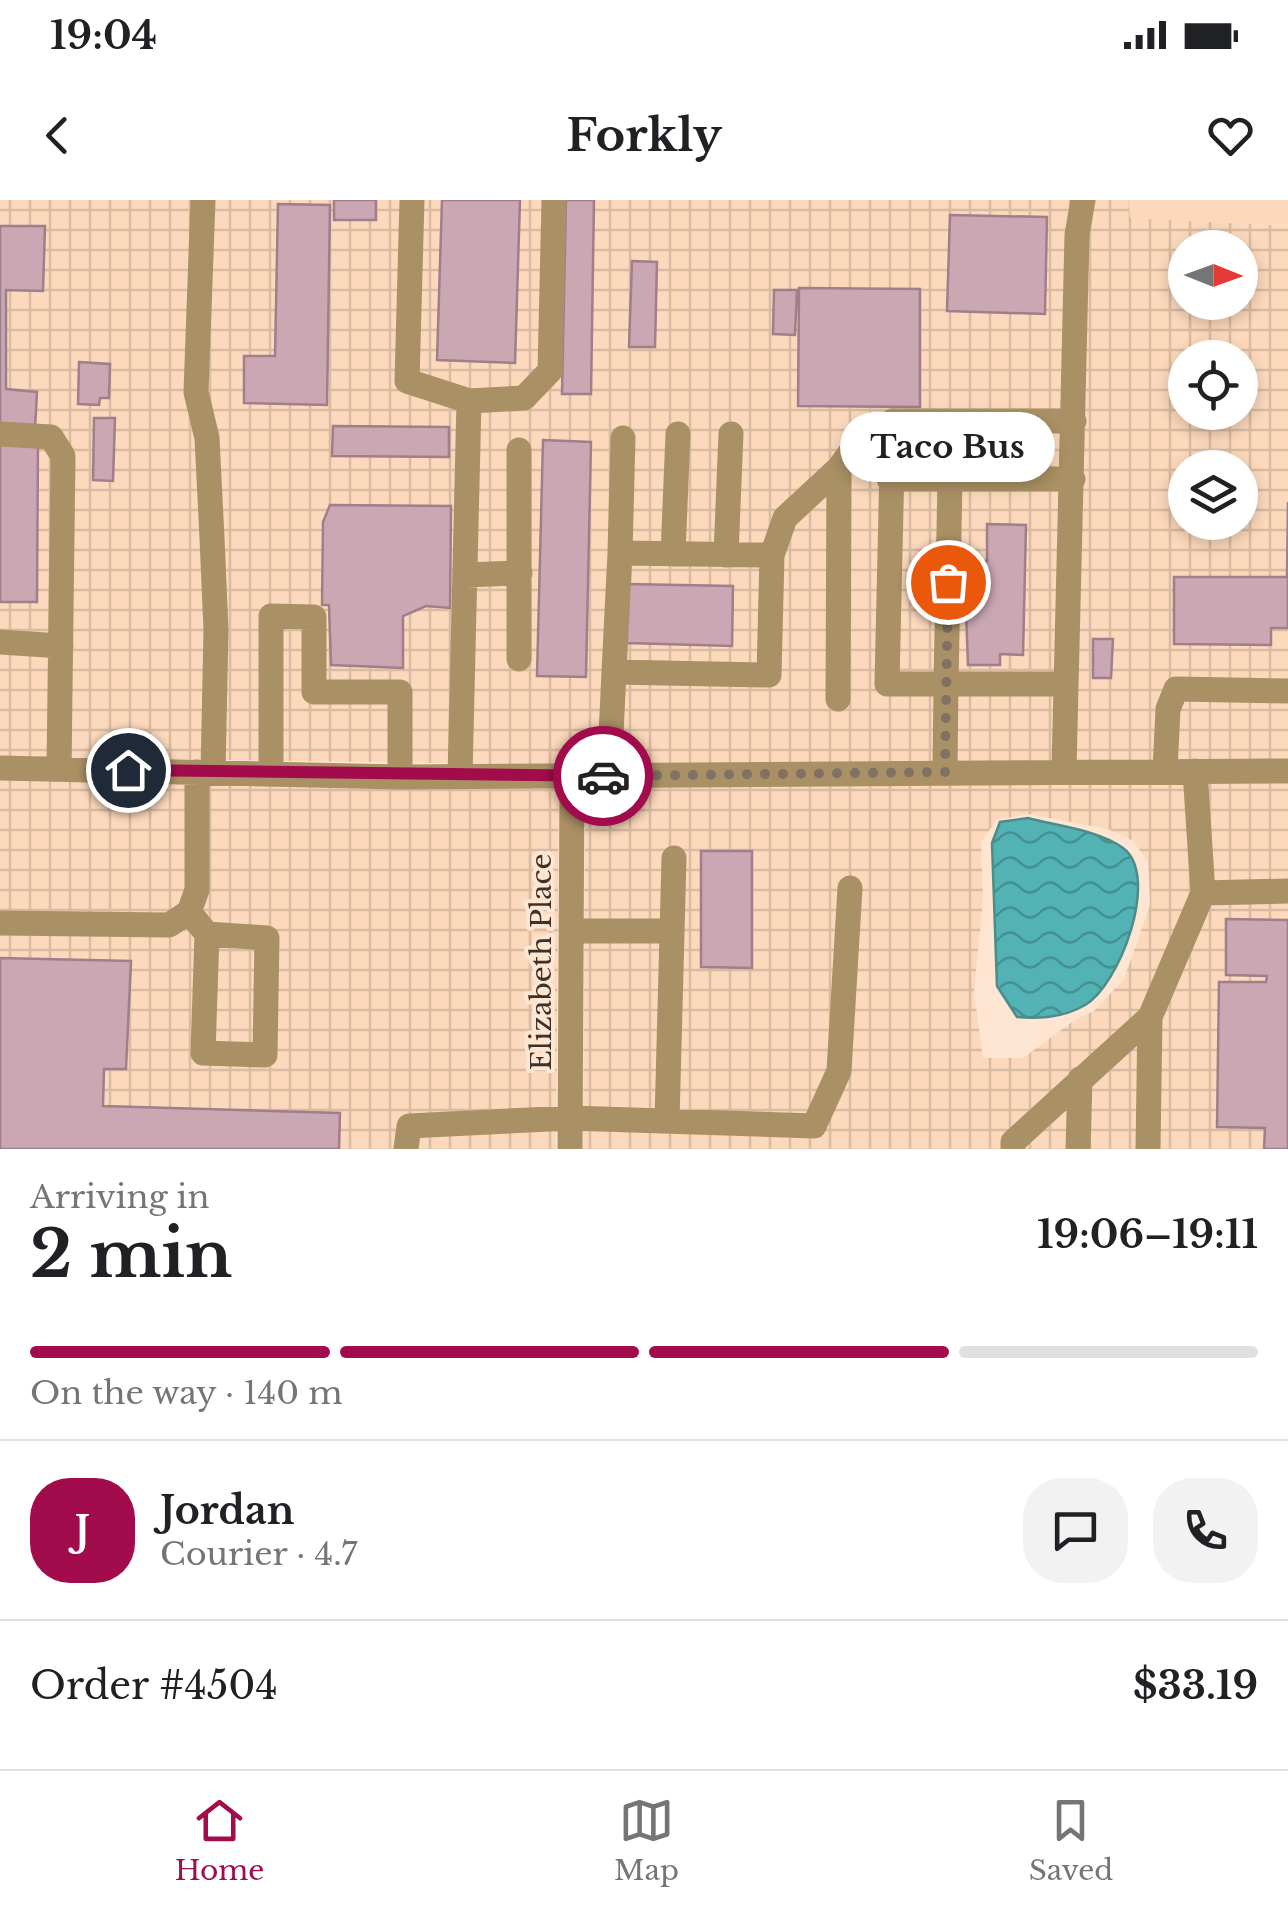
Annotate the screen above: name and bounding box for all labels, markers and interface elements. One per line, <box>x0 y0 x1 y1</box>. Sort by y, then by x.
text: 19:04 <box>50 12 157 59</box>
text: Forkly <box>566 107 722 163</box>
icon: back <box>30 108 85 163</box>
icon: heart <box>1203 108 1258 163</box>
north arrow <box>1168 230 1258 320</box>
map controls <box>1168 230 1258 540</box>
button: locate <box>1168 340 1258 430</box>
callout: Taco Bus <box>840 412 1056 482</box>
text: Taco Bus <box>870 427 1025 467</box>
button: layers <box>1168 450 1258 540</box>
pin <box>906 540 991 625</box>
icon: bag <box>921 555 976 610</box>
courier <box>553 726 653 826</box>
pin <box>86 728 171 813</box>
icon: home <box>101 743 156 798</box>
icon: car <box>576 749 631 804</box>
street label: Elizabeth Place <box>524 853 559 1071</box>
text: Arriving in <box>30 1177 209 1217</box>
text: 19:06–19:11 <box>1037 1211 1258 1258</box>
text: 2 min <box>30 1214 232 1295</box>
text: On the way · 140 m <box>30 1373 343 1413</box>
button: chat <box>1023 1478 1128 1583</box>
button: phone <box>1153 1478 1258 1583</box>
text: Jordan <box>160 1487 294 1534</box>
text: J <box>75 1507 90 1554</box>
text: Courier · 4.7 <box>160 1534 357 1574</box>
text: Order #4504 <box>30 1662 278 1709</box>
text: $33.19 <box>1133 1662 1258 1709</box>
tab: Home <box>175 1793 264 1888</box>
tab: Map <box>614 1793 679 1888</box>
tab: Saved <box>1029 1793 1113 1888</box>

